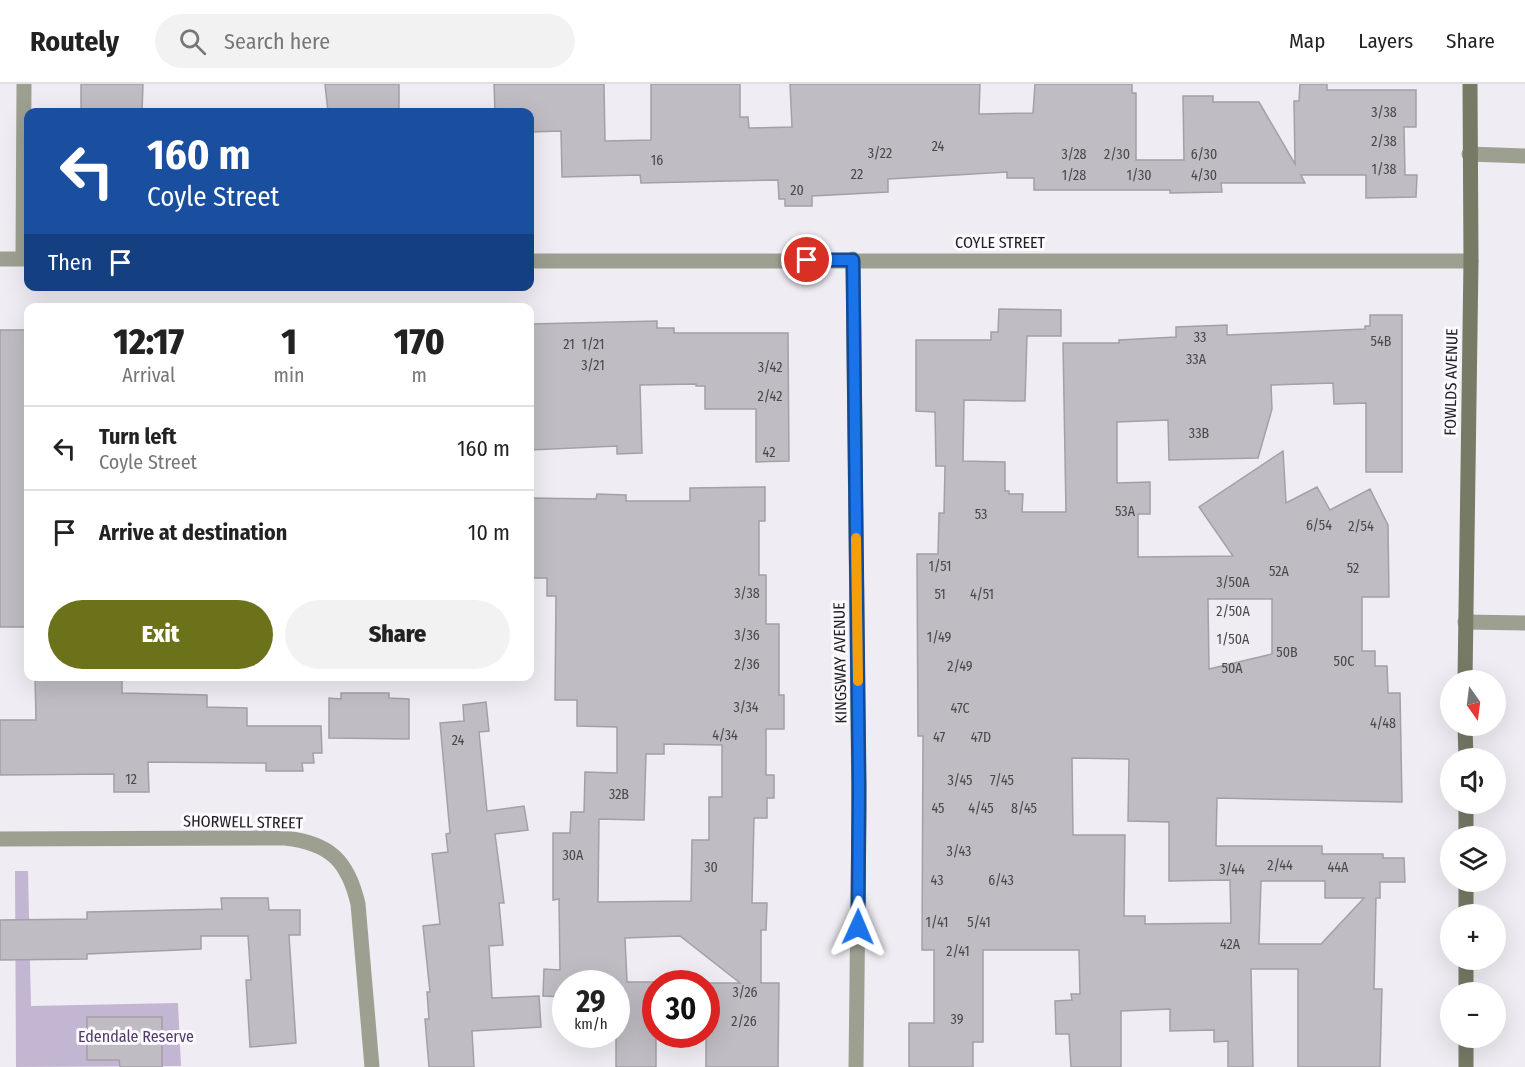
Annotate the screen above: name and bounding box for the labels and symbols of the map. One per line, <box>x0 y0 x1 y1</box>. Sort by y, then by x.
house number: 3/38 <box>1371 104 1397 121</box>
house number: 2/38 <box>1371 133 1397 150</box>
house number: 24 <box>932 138 945 155</box>
house number: 3/22 <box>868 145 892 162</box>
house number: 3/28 <box>1061 146 1087 163</box>
house number: 2/30 <box>1104 146 1130 163</box>
house number: 6/30 <box>1191 146 1217 163</box>
house number: 16 <box>651 152 663 169</box>
house number: 1/38 <box>1372 161 1396 178</box>
house number: 22 <box>851 166 863 183</box>
house number: 1/28 <box>1062 167 1086 184</box>
house number: 1/30 <box>1126 167 1152 184</box>
house number: 4/30 <box>1191 167 1217 184</box>
house number: 20 <box>790 182 804 199</box>
street label: COYLE STREET <box>955 233 1045 252</box>
pin <box>781 234 832 285</box>
street label: FOWLDS AVENUE <box>1441 328 1461 436</box>
house number: 33 <box>1194 329 1206 346</box>
house number: 54B <box>1371 333 1392 350</box>
house number: 21 <box>563 336 575 353</box>
house number: 1/21 <box>582 336 604 353</box>
house number: 33A <box>1186 351 1207 368</box>
house number: 3/21 <box>581 357 605 374</box>
house number: 3/42 <box>758 359 782 376</box>
house number: 2/42 <box>758 388 782 405</box>
house number: 33B <box>1189 425 1209 442</box>
house number: 42 <box>763 444 775 461</box>
house number: 53A <box>1115 503 1136 520</box>
house number: 53 <box>975 506 987 523</box>
house number: 6/54 <box>1306 517 1332 534</box>
house number: 2/54 <box>1348 518 1374 535</box>
house number: 1/51 <box>929 558 951 575</box>
house number: 52 <box>1347 560 1359 577</box>
house number: 52A <box>1269 563 1290 580</box>
house number: 3/50A <box>1216 574 1250 591</box>
house number: 3/38 <box>734 585 760 602</box>
house number: 51 <box>934 586 946 603</box>
house number: 4/51 <box>970 586 994 603</box>
street label: KINGSWAY AVENUE <box>829 602 851 724</box>
house number: 2/50A <box>1216 603 1250 620</box>
house number: 3/36 <box>734 627 760 644</box>
house number: 1/49 <box>927 629 952 646</box>
house number: 1/50A <box>1217 631 1250 648</box>
house number: 50B <box>1276 644 1298 661</box>
house number: 50C <box>1334 653 1354 670</box>
house number: 2/36 <box>734 656 760 673</box>
house number: 2/49 <box>947 658 973 675</box>
house number: 50A <box>1221 660 1243 677</box>
north arrow <box>1440 670 1506 736</box>
house number: 3/34 <box>733 699 759 716</box>
house number: 47C <box>950 700 970 717</box>
house number: 4/48 <box>1370 715 1396 732</box>
house number: 4/34 <box>712 727 738 744</box>
house number: 47 <box>933 729 945 746</box>
house number: 47D <box>971 729 991 746</box>
house number: 24 <box>452 732 465 749</box>
house number: 12 <box>125 771 137 788</box>
house number: 3/45 <box>948 772 972 789</box>
house number: 7/45 <box>990 772 1014 789</box>
house number: 32B <box>609 786 629 803</box>
house number: 45 <box>931 800 945 817</box>
house number: 4/45 <box>968 800 994 817</box>
house number: 8/45 <box>1011 800 1037 817</box>
street label: SHORWELL STREET <box>183 811 304 833</box>
house number: 3/43 <box>947 843 971 860</box>
house number: 30A <box>563 847 584 864</box>
house number: 2/44 <box>1267 857 1293 874</box>
house number: 30 <box>704 859 718 876</box>
house number: 44A <box>1328 859 1349 876</box>
house number: 3/44 <box>1219 861 1245 878</box>
house number: 43 <box>931 872 943 889</box>
house number: 6/43 <box>988 872 1014 889</box>
position arrow <box>826 895 890 959</box>
house number: 1/41 <box>926 914 948 931</box>
house number: 5/41 <box>967 914 991 931</box>
house number: 42A <box>1220 936 1241 953</box>
house number: 2/41 <box>946 943 970 960</box>
speed limit sign: 30 <box>642 970 720 1048</box>
house number: 3/26 <box>732 984 758 1001</box>
house number: 39 <box>951 1011 964 1028</box>
house number: 2/26 <box>731 1013 757 1030</box>
park label: Edendale Reserve <box>78 1027 194 1046</box>

